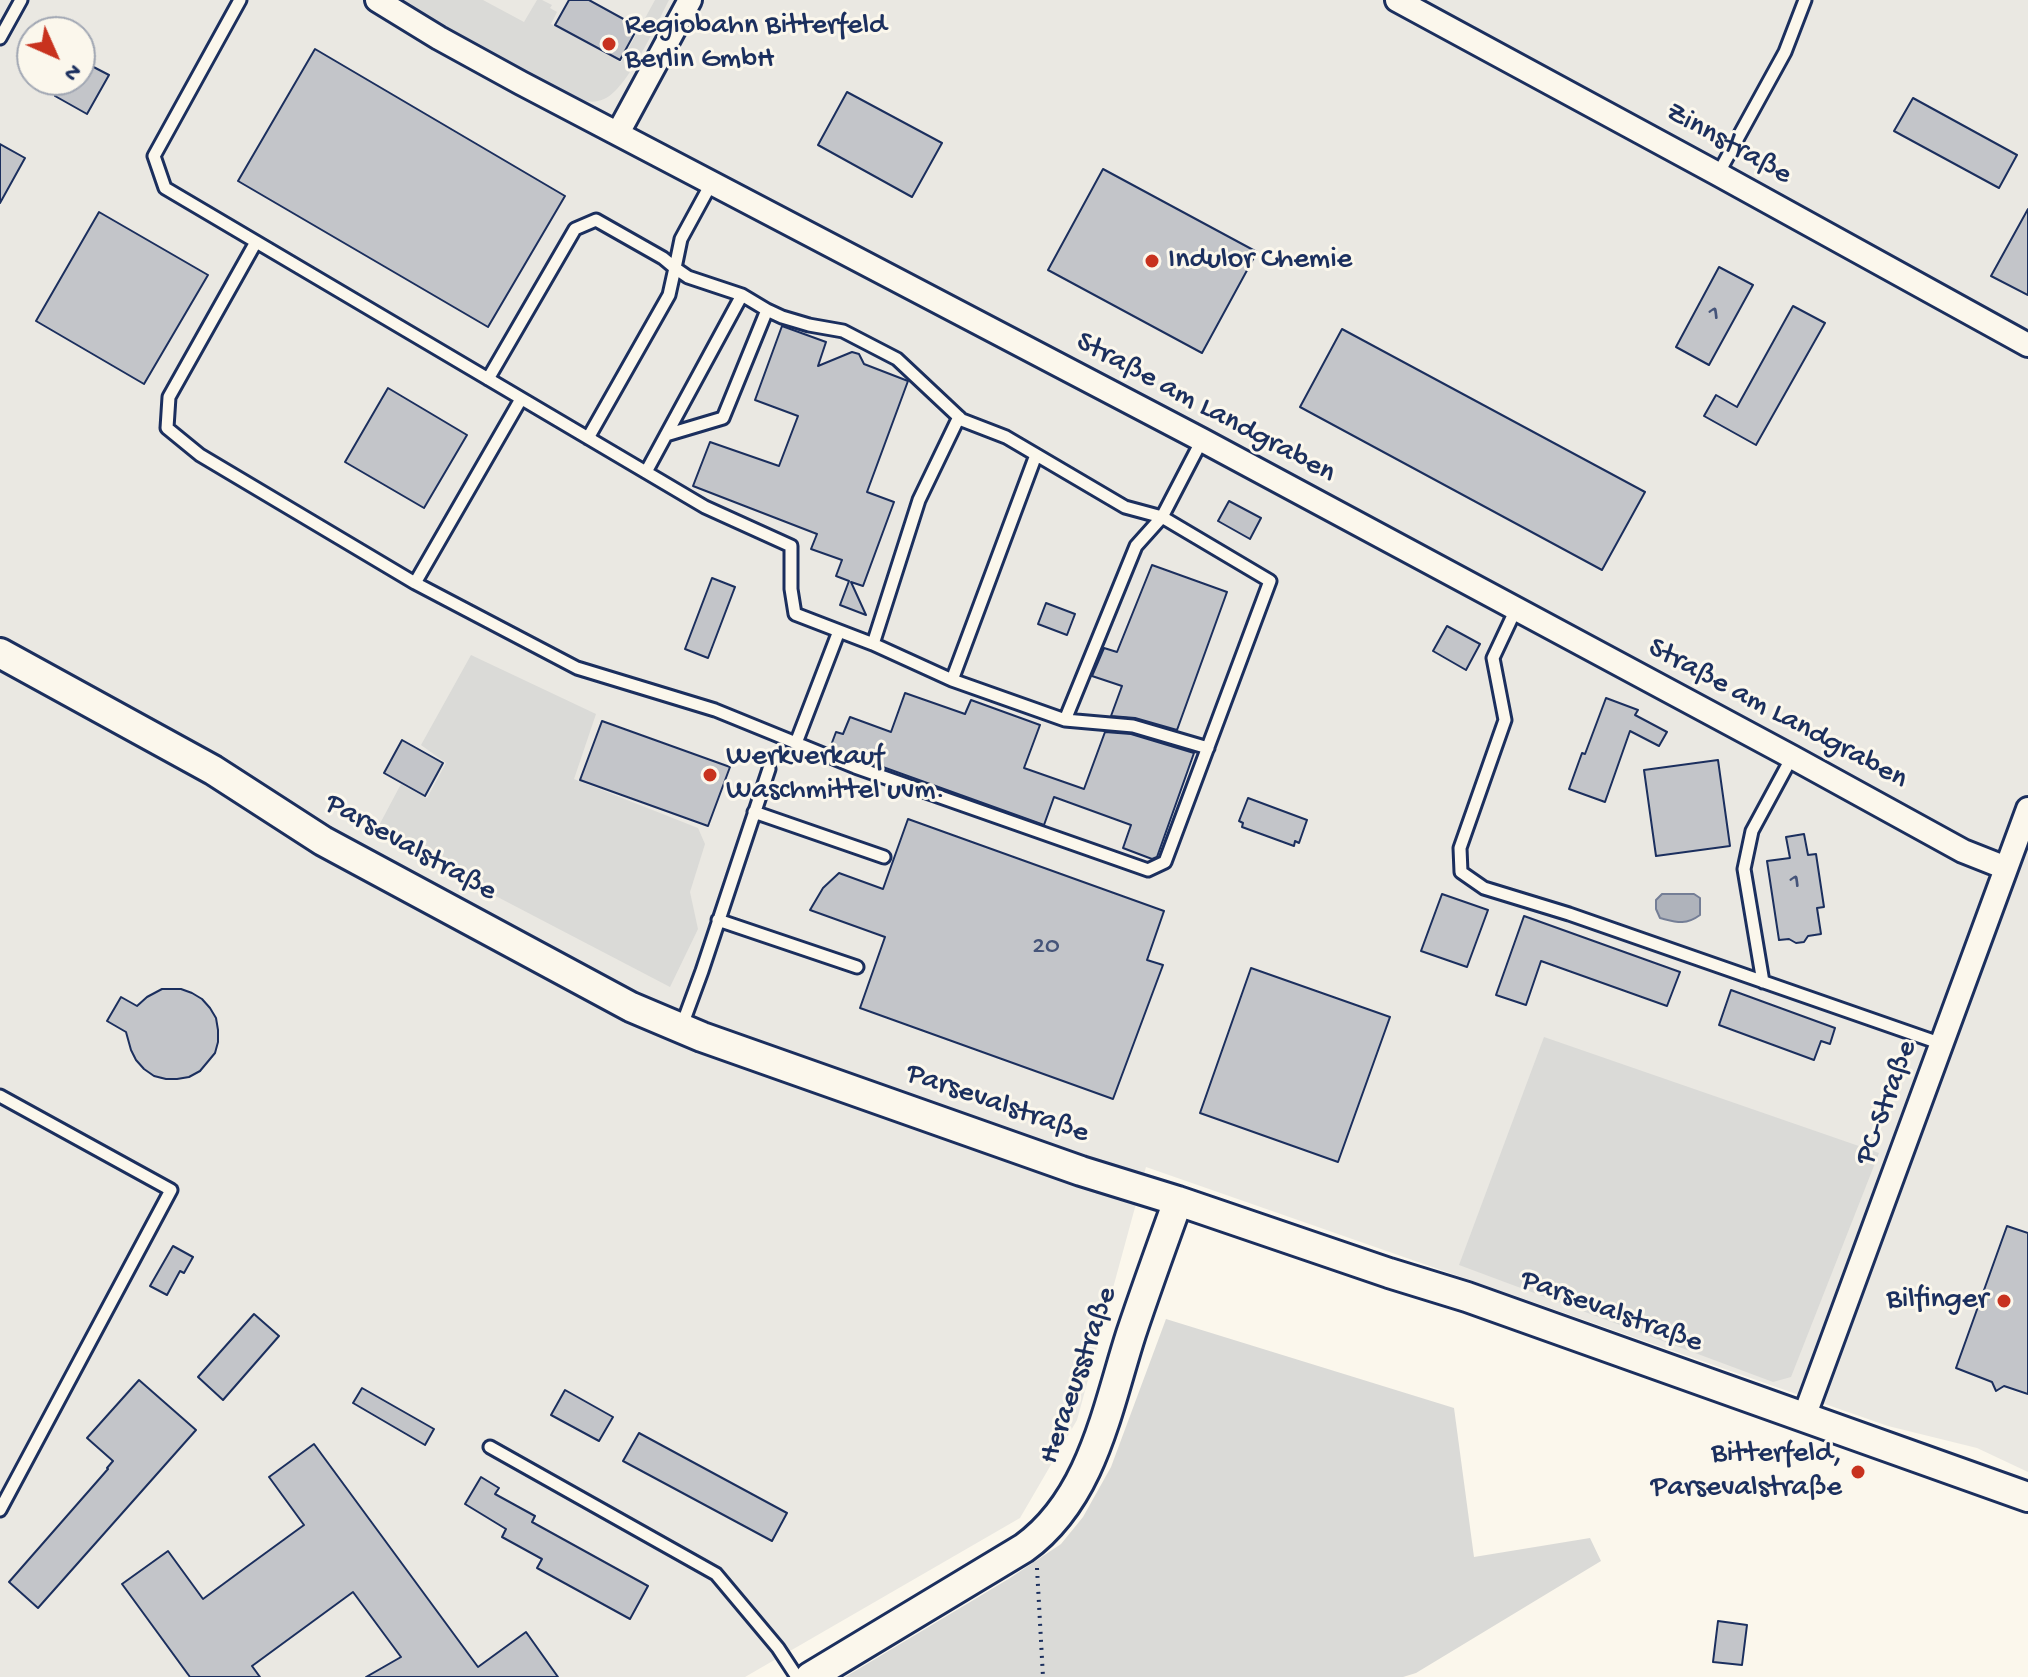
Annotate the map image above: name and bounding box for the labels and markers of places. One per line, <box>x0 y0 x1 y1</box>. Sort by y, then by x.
place label: Regiobahn Bitterfeld Berlin GmbH <box>625 9 887 80</box>
marker: Regiobahn Bitterfeld Berlin GmbH <box>600 35 618 53</box>
place label: Indulor Chemie <box>1168 243 1352 279</box>
marker: Indulor Chemie <box>1143 252 1161 270</box>
place label: Werkverkauf Waschmittel uvm. <box>726 740 945 810</box>
marker: Werkverkauf Waschmittel uvm. <box>701 766 719 784</box>
place label: Bilfinger <box>1886 1283 1988 1319</box>
marker: Bilfinger <box>1995 1292 2013 1310</box>
place label: Bitterfeld, Parsevalstraße <box>1651 1437 1842 1508</box>
marker: Bitterfeld, Parsevalstraße <box>1849 1463 1867 1481</box>

